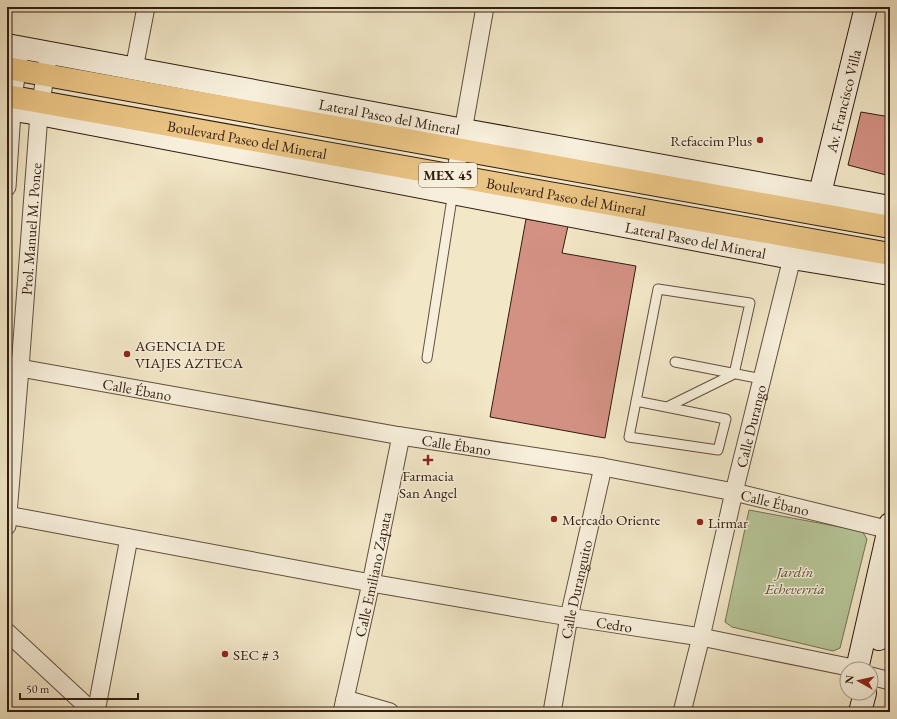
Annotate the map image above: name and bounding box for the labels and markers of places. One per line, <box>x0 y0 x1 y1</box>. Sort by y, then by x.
place label: Refaccim Plus <box>670 131 752 150</box>
marker: Refaccim Plus <box>755 135 765 145</box>
place label: AGENCIA DE VIAJES AZTECA <box>134 336 244 372</box>
marker: AGENCIA DE VIAJES AZTECA <box>122 349 132 359</box>
marker: Farmacia San Angel <box>423 455 433 465</box>
place label: Farmacia San Angel <box>399 466 457 502</box>
place label: Mercado Oriente <box>562 510 661 529</box>
place label: Lirmar <box>708 513 748 532</box>
marker: Mercado Oriente <box>549 514 559 524</box>
marker: Lirmar <box>695 517 705 527</box>
place label: SEC # 3 <box>233 645 279 664</box>
marker: SEC # 3 <box>220 649 230 659</box>

